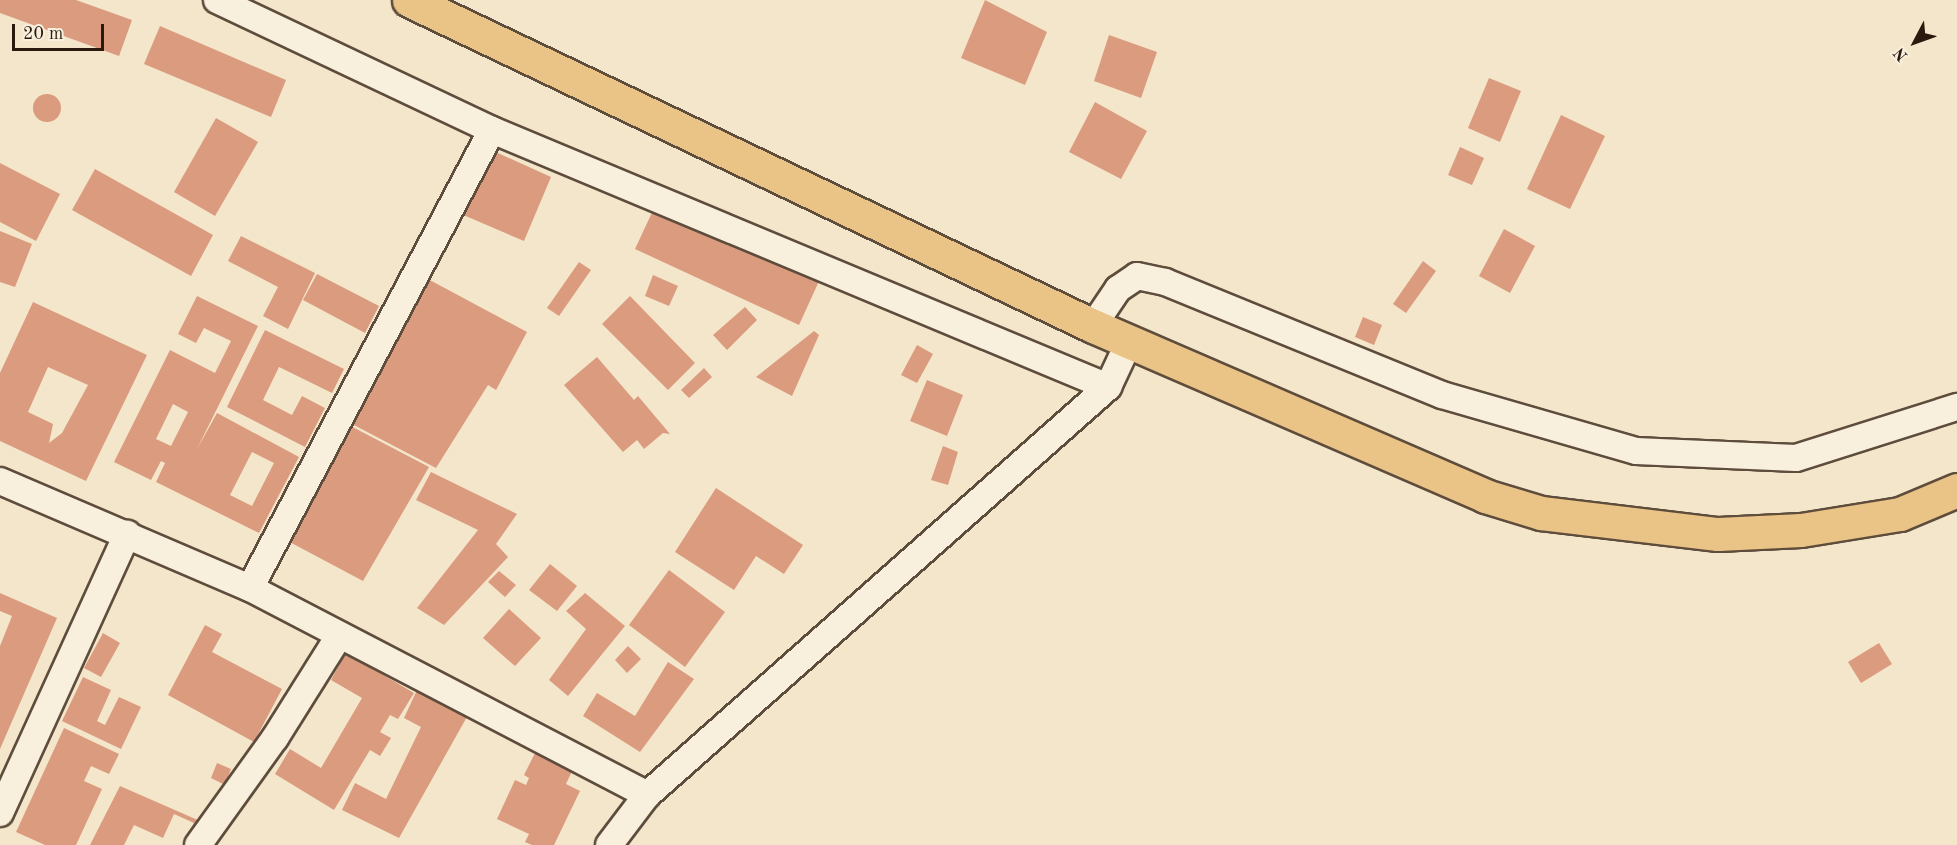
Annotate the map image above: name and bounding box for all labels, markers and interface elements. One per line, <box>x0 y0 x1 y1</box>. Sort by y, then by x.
scale bar <box>15 12 106 50</box>
north arrow <box>1885 12 1945 72</box>
text: 20 m <box>23 25 63 43</box>
text: N <box>1891 44 1911 64</box>

